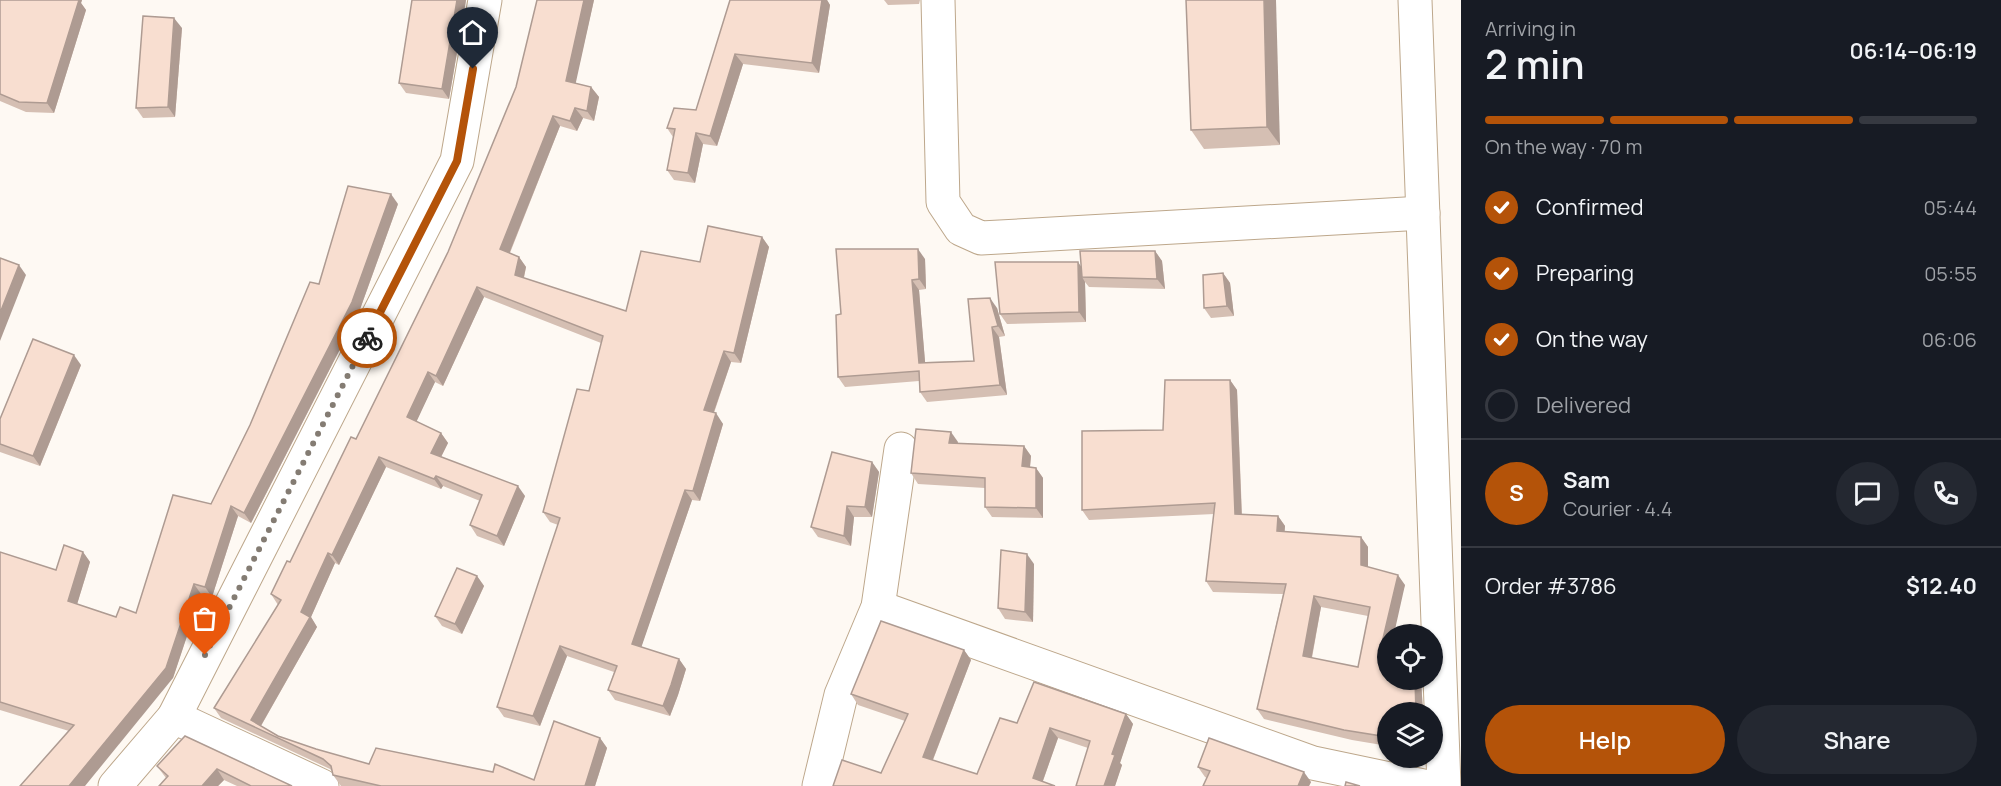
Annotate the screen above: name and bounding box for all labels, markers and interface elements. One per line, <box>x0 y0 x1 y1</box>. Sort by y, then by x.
pin <box>447 7 498 69</box>
text: Arriving in <box>1485 15 1576 42</box>
icon: home <box>456 16 489 49</box>
text: 06:14–06:19 <box>1850 36 1977 66</box>
text: 2 min <box>1485 37 1584 91</box>
text: On the way · 70 m <box>1485 133 1642 160</box>
icon: check <box>1485 191 1518 224</box>
text: Confirmed <box>1536 192 1644 222</box>
text: 05:44 <box>1923 194 1977 221</box>
icon: check <box>1485 257 1518 290</box>
text: Preparing <box>1536 258 1634 288</box>
text: 05:55 <box>1924 260 1977 287</box>
courier <box>337 308 397 368</box>
icon: bike <box>351 322 384 355</box>
icon: check <box>1485 323 1518 356</box>
text: On the way <box>1536 324 1648 354</box>
text: 06:06 <box>1922 326 1977 353</box>
text: Delivered <box>1536 390 1631 420</box>
button: chat <box>1836 462 1899 525</box>
button: phone <box>1914 462 1977 525</box>
text: Sam <box>1563 465 1610 495</box>
text: S <box>1509 478 1524 508</box>
text: Courier · 4.4 <box>1563 495 1673 522</box>
text: Order #3786 <box>1485 571 1617 601</box>
text: $12.40 <box>1906 571 1977 601</box>
pin <box>179 593 230 655</box>
icon: bag <box>188 602 221 635</box>
map controls <box>1377 624 1443 768</box>
button: locate <box>1377 624 1443 690</box>
button: layers <box>1377 702 1443 768</box>
button: Help <box>1485 705 1725 774</box>
button: Share <box>1737 705 1977 774</box>

